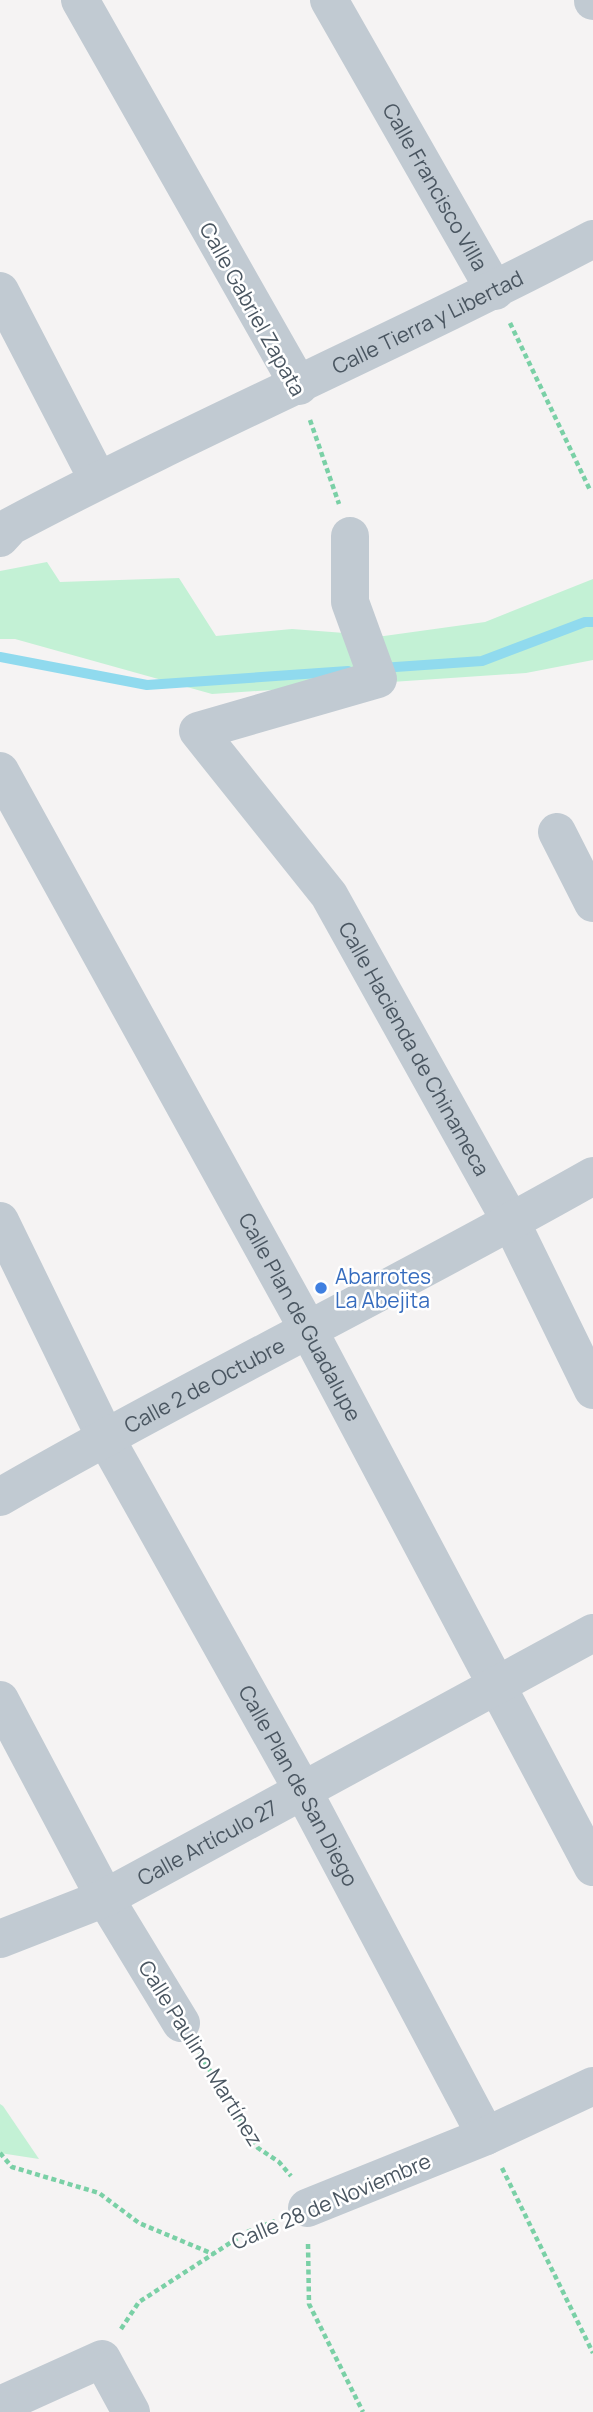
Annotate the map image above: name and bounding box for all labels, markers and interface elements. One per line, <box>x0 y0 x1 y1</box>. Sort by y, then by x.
street label: Calle Francisco Villa <box>377 98 494 276</box>
street label: Calle Gabriel Zapata <box>194 217 312 401</box>
street label: Calle Tierra y Libertad <box>327 263 528 380</box>
street label: Calle Hacienda de Chinameca <box>333 917 496 1181</box>
street label: Calle Plan de Guadalupe <box>232 1208 368 1426</box>
place label: Abarrotes La Abejita <box>335 1262 431 1314</box>
marker: Abarrotes La Abejita <box>313 1280 329 1296</box>
street label: Calle 2 de Octubre <box>119 1331 289 1439</box>
street label: Calle Plan de San Diego <box>232 1680 365 1891</box>
street label: Calle Artículo 27 <box>132 1793 282 1892</box>
street label: Calle Paulino Martínez <box>132 1955 270 2151</box>
street label: Calle 28 de Noviembre <box>227 2146 435 2256</box>

